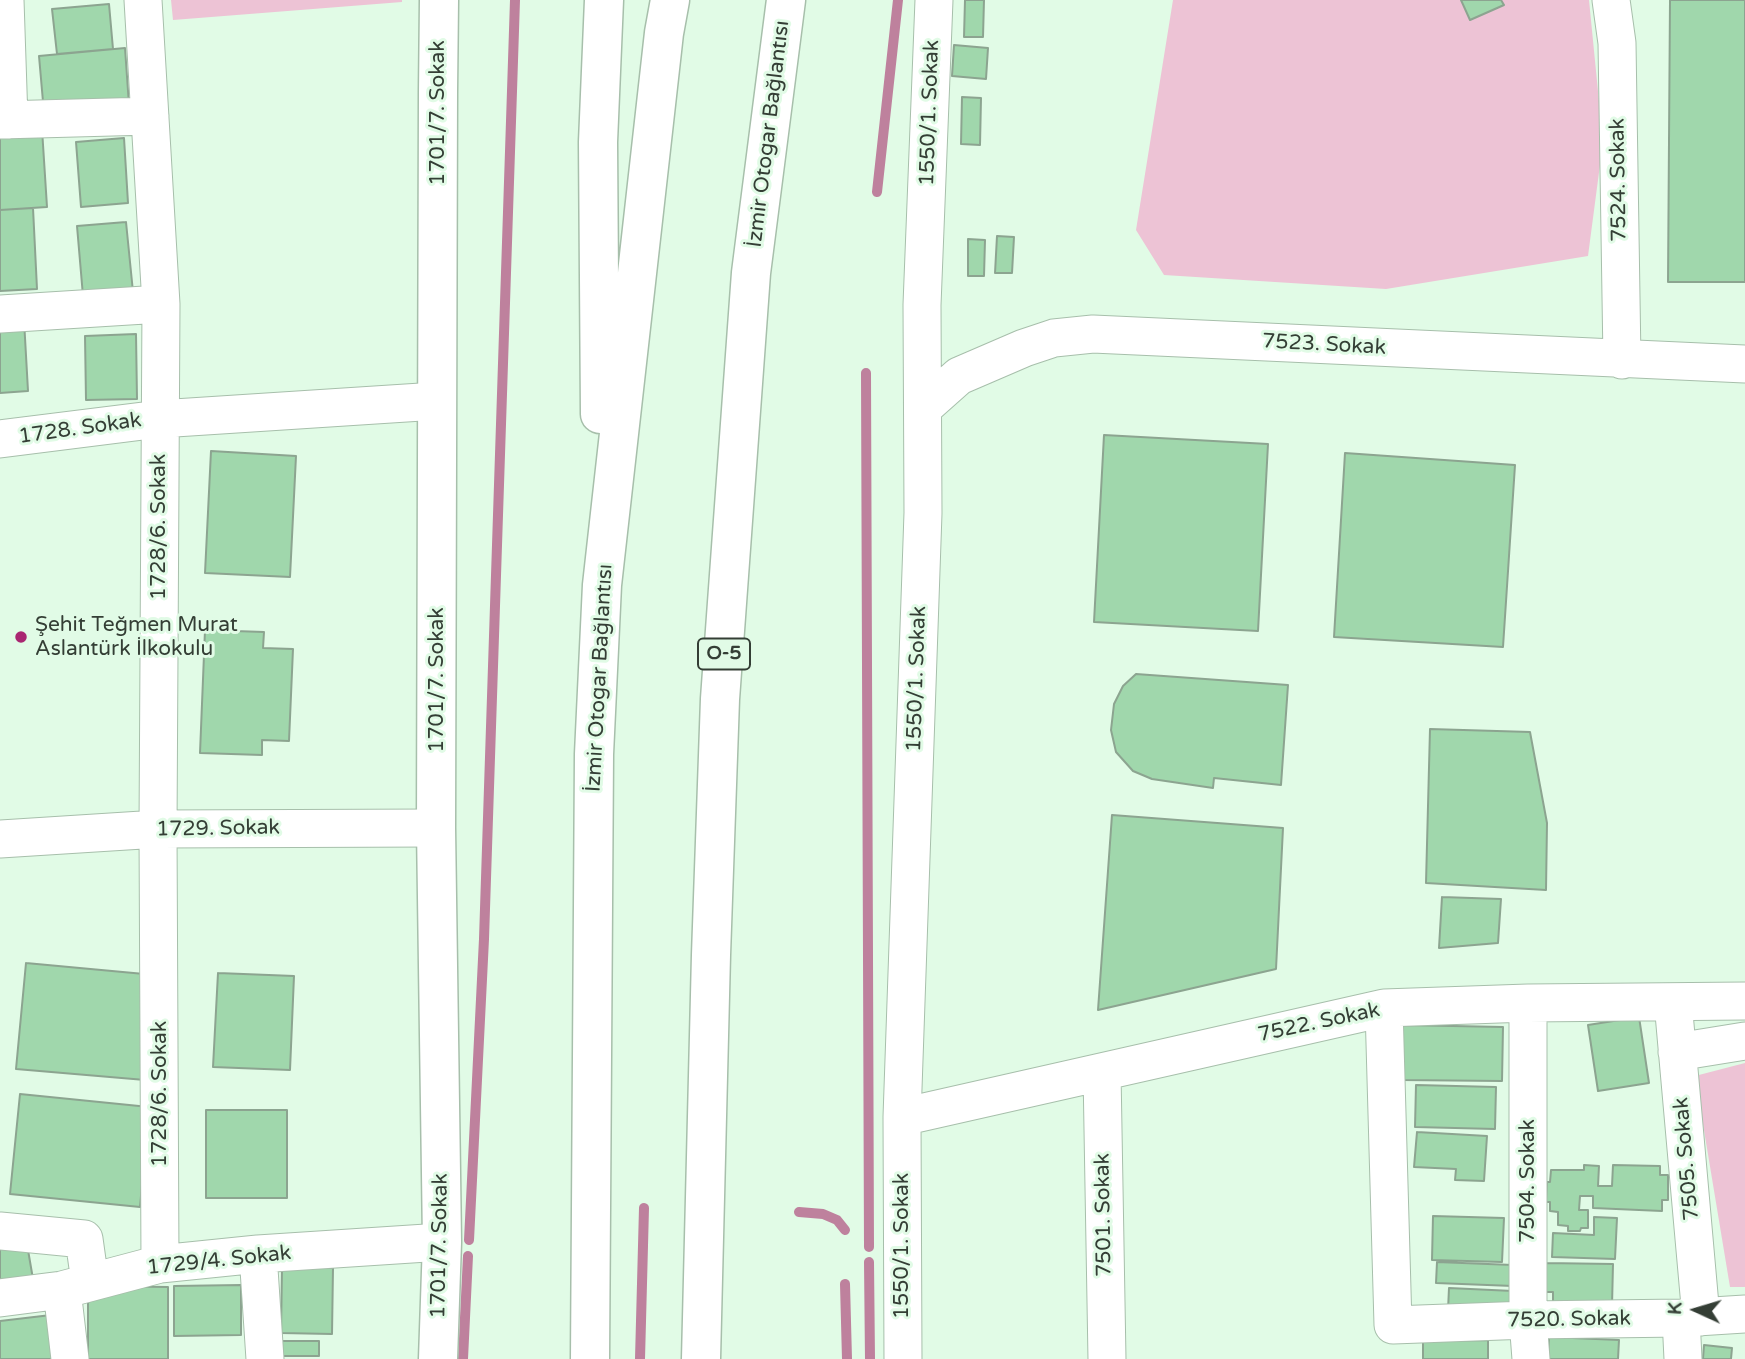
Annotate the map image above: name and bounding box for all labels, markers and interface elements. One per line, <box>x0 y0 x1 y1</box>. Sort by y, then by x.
street label: İzmir Otogar Bağlantısı <box>743 19 795 249</box>
street label: 1550/1. Sokak <box>915 39 945 187</box>
street label: 1701/7. Sokak <box>425 40 451 186</box>
street label: 7524. Sokak <box>1605 118 1633 242</box>
street label: 7523. Sokak <box>1261 329 1387 361</box>
street label: 1728. Sokak <box>17 408 143 450</box>
street label: 1728/6. Sokak <box>146 454 172 600</box>
street label: İzmir Otogar Bağlantısı <box>581 563 619 793</box>
street label: 1550/1. Sokak <box>902 605 932 753</box>
street label: 1701/7. Sokak <box>424 607 450 753</box>
place label: Şehit Teğmen Murat Aslantürk İlkokulu <box>35 612 238 662</box>
marker: Şehit Teğmen Murat Aslantürk İlkokulu <box>13 629 29 645</box>
road number: O-5 <box>698 638 750 670</box>
street label: 1729. Sokak <box>156 815 280 843</box>
street label: 7522. Sokak <box>1256 998 1382 1048</box>
street label: 1728/6. Sokak <box>147 1021 173 1167</box>
street label: 7505. Sokak <box>1669 1096 1705 1222</box>
street label: 7504. Sokak <box>1515 1119 1541 1243</box>
street label: 7501. Sokak <box>1090 1153 1118 1277</box>
street label: 1701/7. Sokak <box>426 1173 454 1319</box>
street label: 1550/1. Sokak <box>889 1173 915 1319</box>
street label: 1729/4. Sokak <box>146 1241 292 1281</box>
north arrow <box>1661 1275 1731 1345</box>
text: K <box>1664 1301 1686 1316</box>
street label: 7520. Sokak <box>1507 1306 1631 1334</box>

